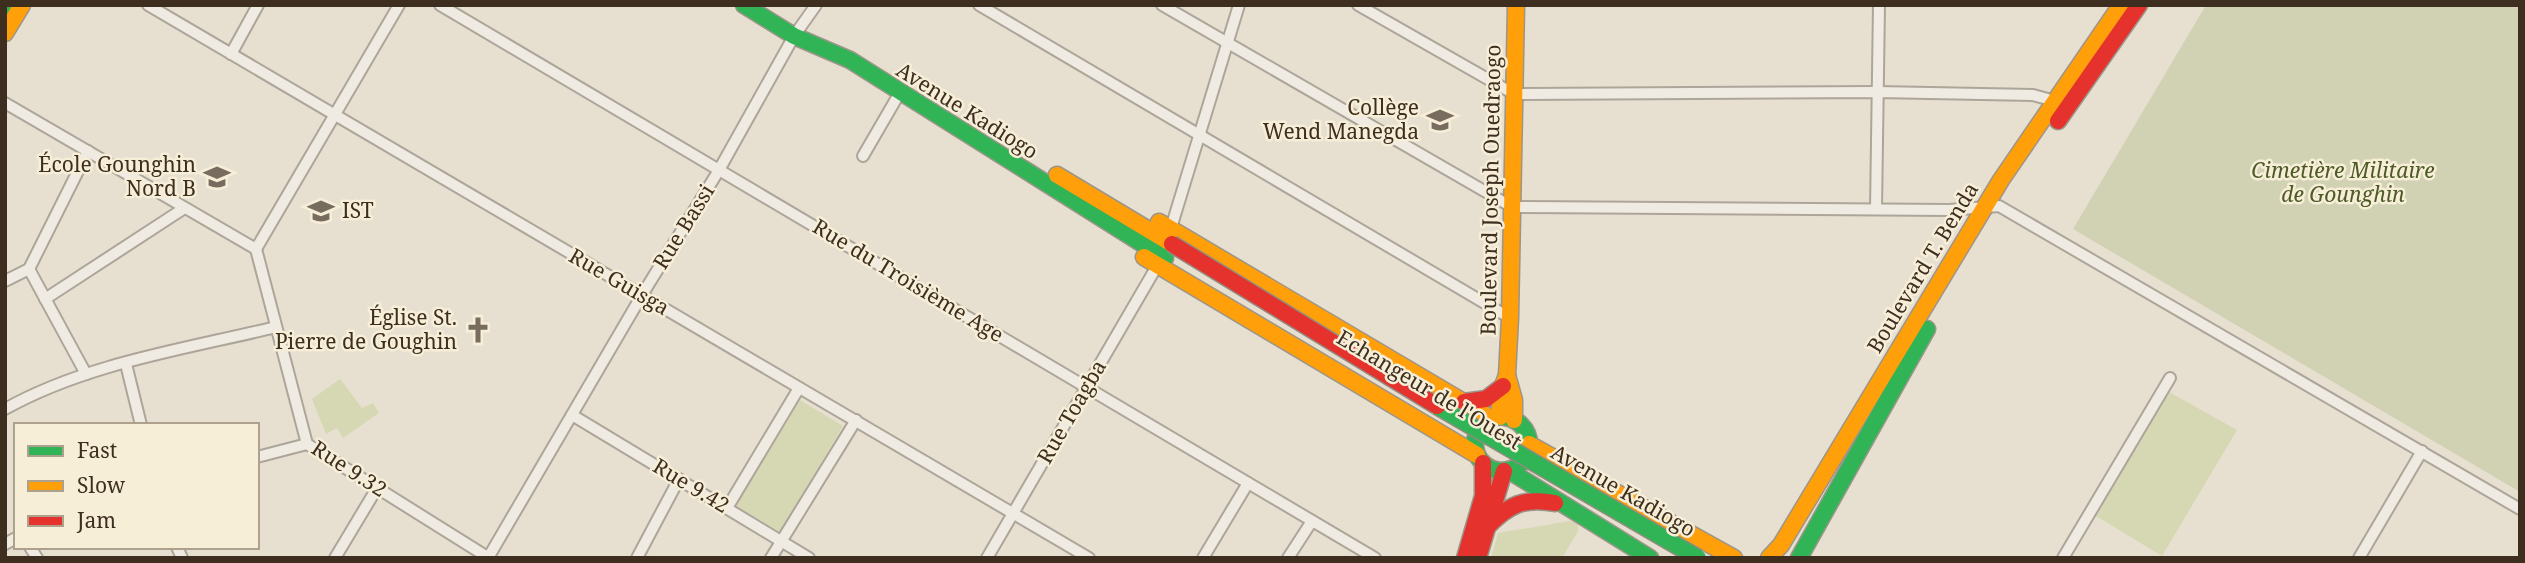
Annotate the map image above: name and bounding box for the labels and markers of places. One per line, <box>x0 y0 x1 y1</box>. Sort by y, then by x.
place label: Collège Wend Manegda <box>1263 93 1419 145</box>
school or university icon: Collège Wend Manegda <box>1425 105 1455 135</box>
place label: École Gounghin Nord B <box>38 150 196 202</box>
school or university icon: École Gounghin Nord B <box>202 162 232 192</box>
school or university icon: IST <box>306 196 336 226</box>
place label: IST <box>342 196 374 224</box>
place label: Église St. Pierre de Goughin <box>275 303 457 355</box>
church icon: Église St. Pierre de Goughin <box>463 315 493 345</box>

